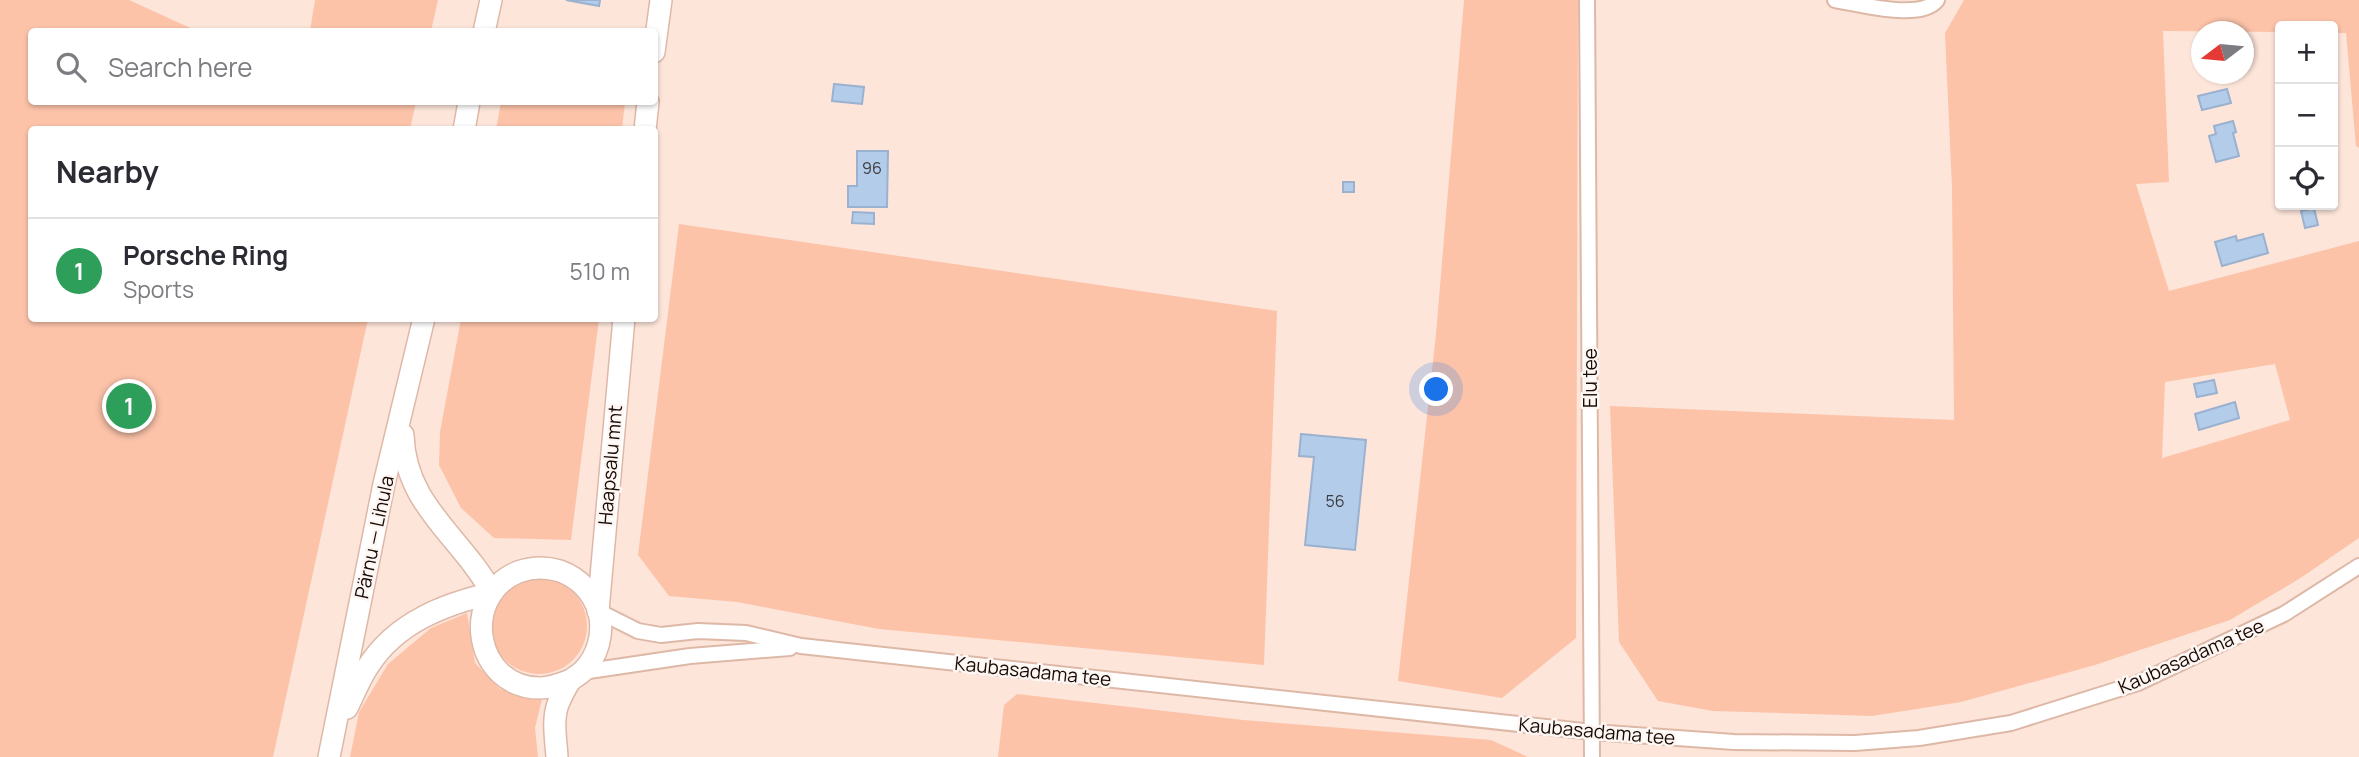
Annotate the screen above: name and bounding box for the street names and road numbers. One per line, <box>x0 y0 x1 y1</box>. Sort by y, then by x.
street label: Elu tee <box>1577 348 1603 408</box>
street label: Haapsalu mnt <box>592 404 628 526</box>
street label: Pärnu — Lihula <box>348 473 400 601</box>
street label: Kaubasadama tee <box>2114 612 2268 700</box>
street label: Kaubasadama tee <box>953 650 1113 692</box>
street label: Kaubasadama tee <box>1518 711 1676 751</box>

